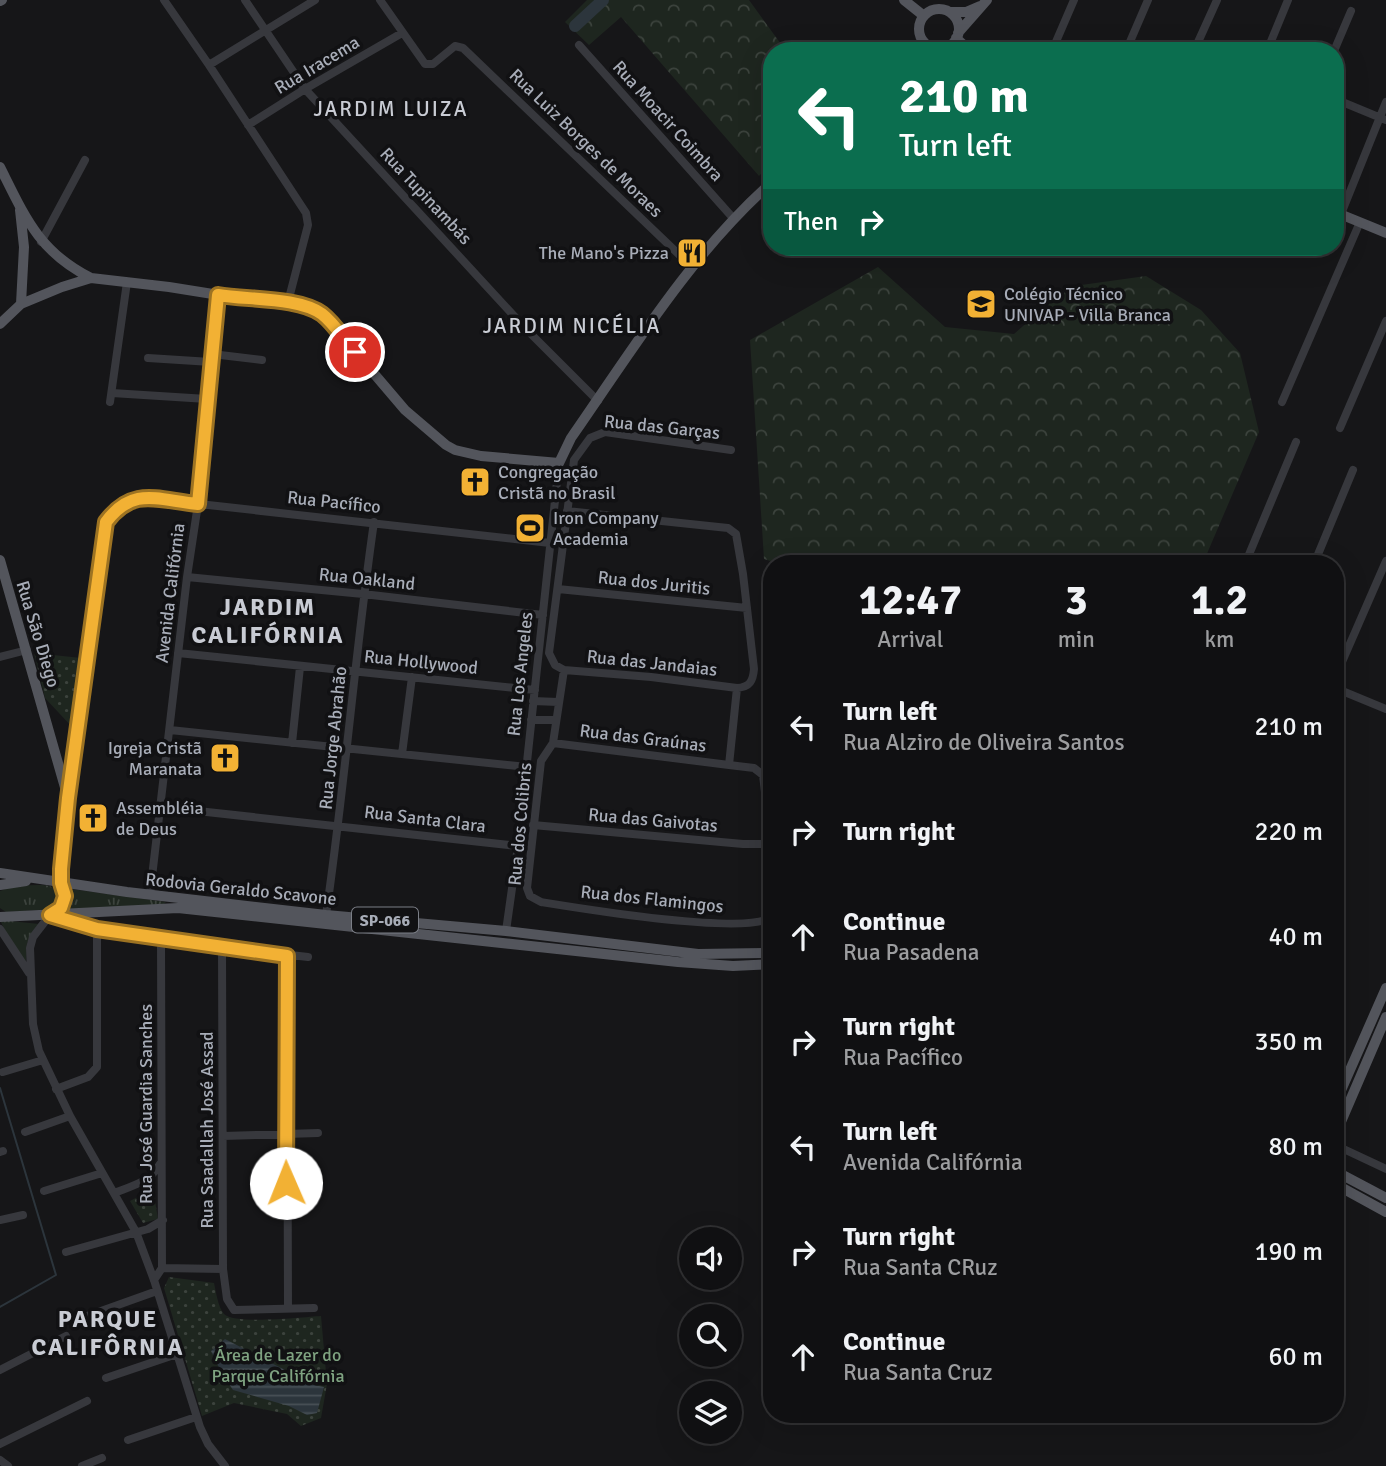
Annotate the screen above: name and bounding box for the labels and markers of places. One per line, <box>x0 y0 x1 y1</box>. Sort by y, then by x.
restaurant icon: The Mano's Pizza <box>675 236 709 270</box>
place label: The Mano's Pizza <box>539 242 669 264</box>
place label: Colégio Técnico UNIVAP - Villa Branca <box>1004 283 1171 326</box>
school or university icon: Colégio Técnico UNIVAP - Villa Branca <box>964 287 998 321</box>
pin <box>325 322 385 382</box>
place label: Congregação Cristã no Brasil <box>498 461 615 504</box>
church icon: Congregação Cristã no Brasil <box>458 465 492 499</box>
place label: Iron Company Academia <box>553 507 659 550</box>
sports icon: Iron Company Academia <box>513 511 547 545</box>
place label: Igreja Cristã Maranata <box>108 737 202 780</box>
church icon: Igreja Cristã Maranata <box>208 741 242 775</box>
place label: Assembléia de Deus <box>116 797 204 840</box>
church icon: Assembléia de Deus <box>76 801 110 835</box>

